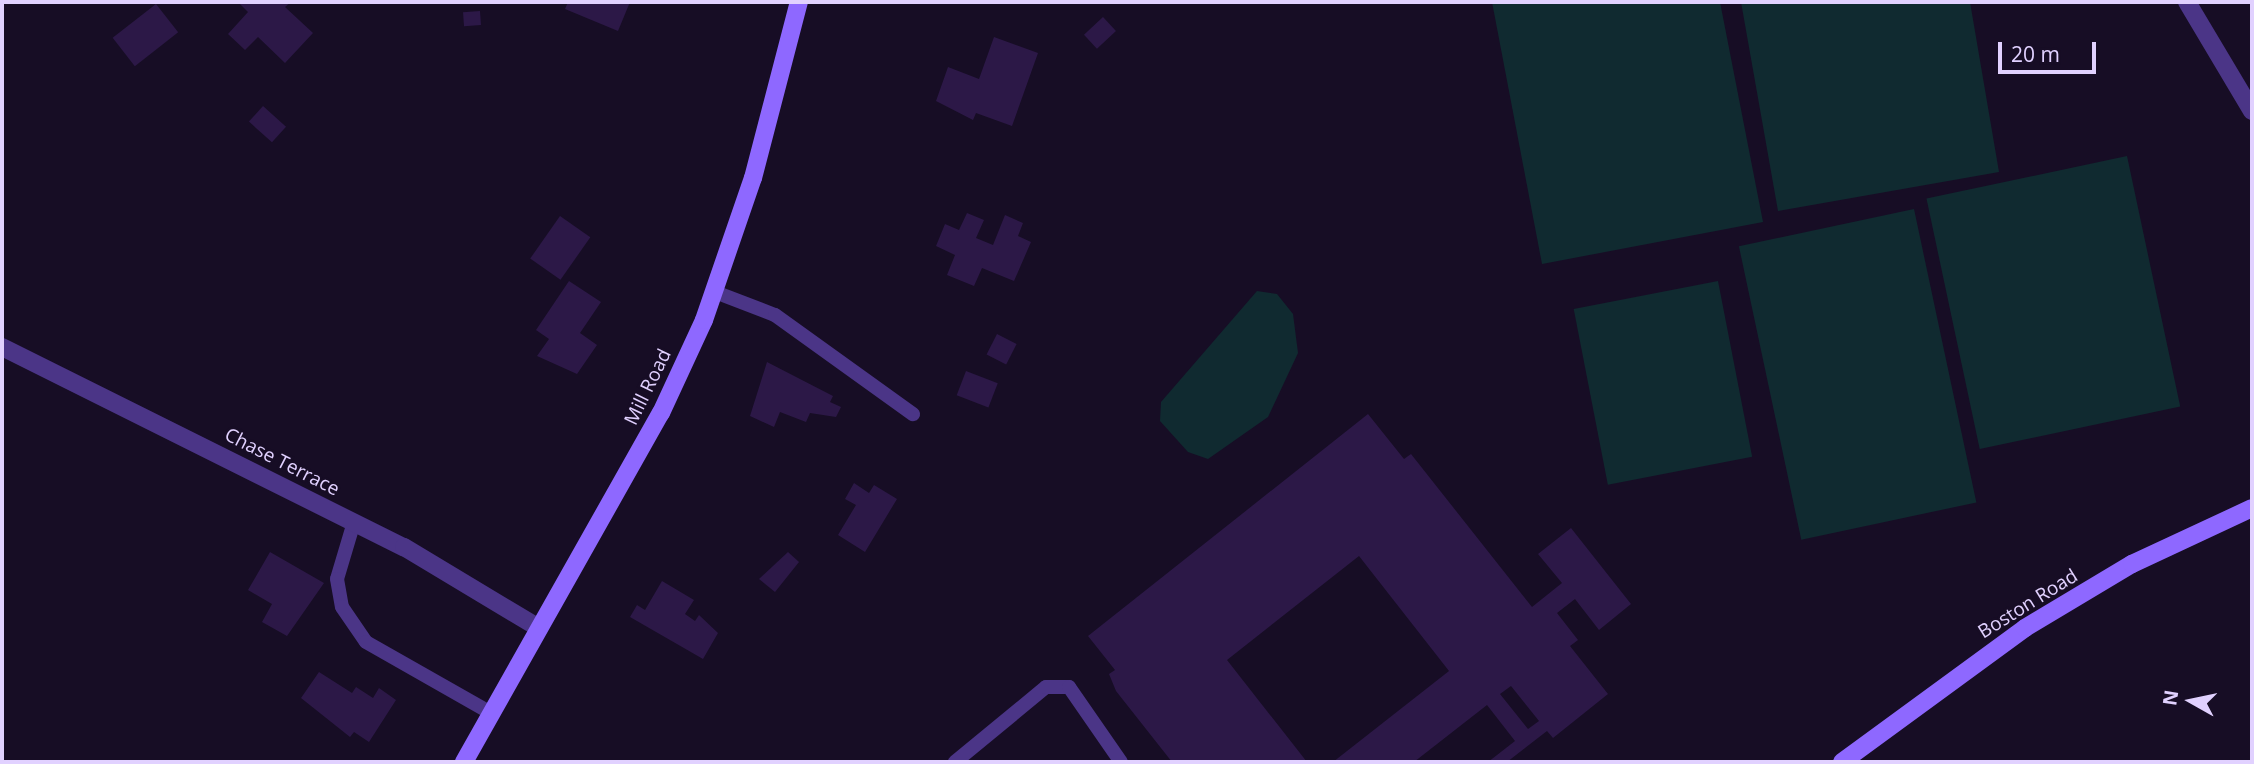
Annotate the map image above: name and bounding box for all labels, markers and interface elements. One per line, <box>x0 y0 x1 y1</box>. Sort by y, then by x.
scale bar <box>2002 28 2100 72</box>
text: 20 m <box>2011 40 2060 68</box>
street label: Mill Road <box>620 345 676 429</box>
street label: Chase Terrace <box>221 423 343 501</box>
street label: Boston Road <box>1974 564 2082 644</box>
north arrow <box>2156 666 2226 736</box>
text: N <box>2156 688 2184 707</box>

